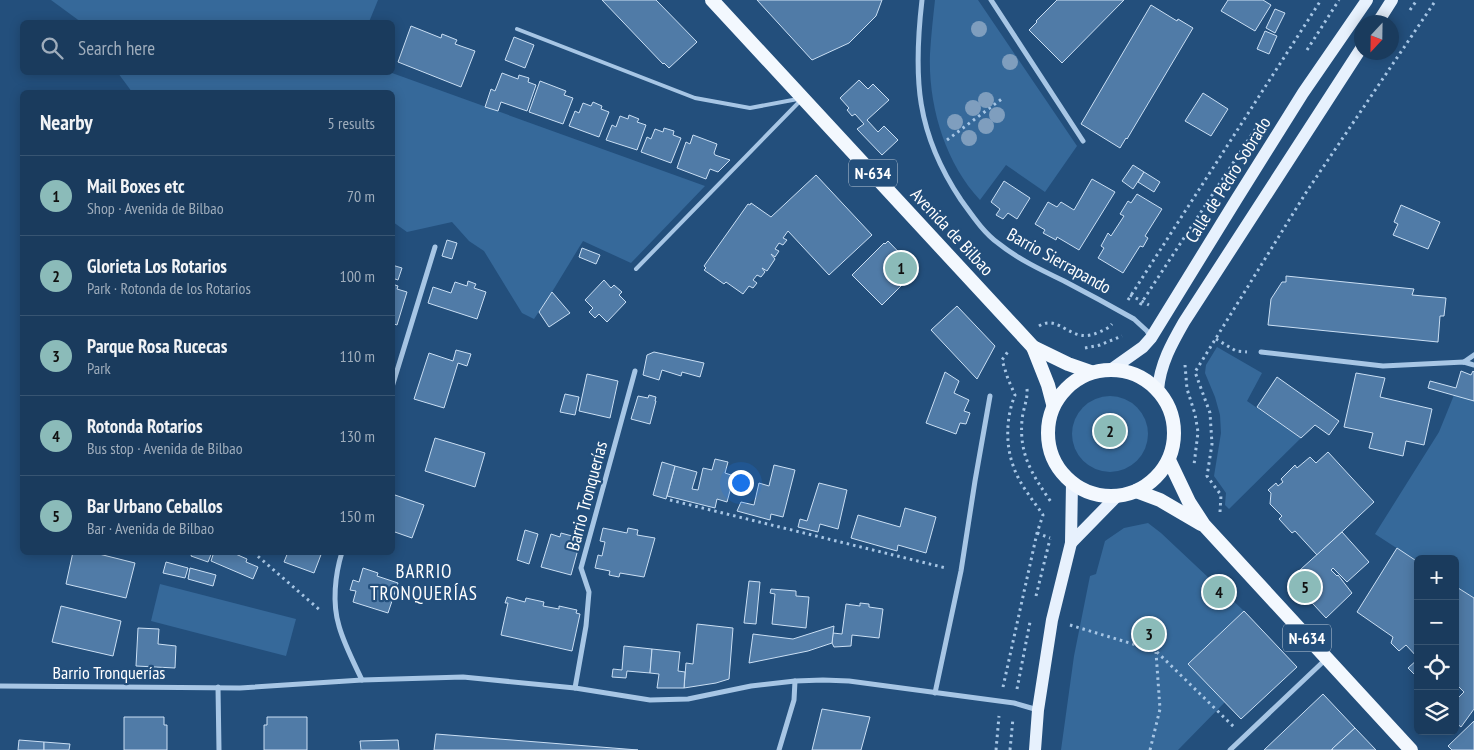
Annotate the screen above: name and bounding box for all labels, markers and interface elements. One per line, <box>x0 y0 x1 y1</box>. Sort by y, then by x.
north arrow <box>1354 15 1399 60</box>
search box <box>20 20 395 75</box>
icon: search <box>38 34 66 62</box>
text: Search here <box>78 36 155 60</box>
text: Nearby <box>40 109 93 136</box>
street label: Calle de Pedro Sobrado <box>1180 112 1276 247</box>
text: 5 results <box>328 113 375 133</box>
road number: N-634 <box>849 160 897 187</box>
text: Mail Boxes etc <box>87 174 185 198</box>
street label: Avenida de Bilbao <box>906 183 999 280</box>
text: 1 <box>52 186 60 206</box>
text: 70 m <box>347 186 375 206</box>
text: Shop · Avenida de Bilbao <box>87 198 224 218</box>
street label: Barrio Sierrapando <box>1003 222 1116 299</box>
pin: 1 <box>885 249 917 287</box>
text: Glorieta Los Rotarios <box>87 254 227 278</box>
text: 2 <box>52 266 60 286</box>
text: 100 m <box>340 266 375 286</box>
text: Park · Rotonda de los Rotarios <box>87 278 251 298</box>
text: Parque Rosa Rucecas <box>87 334 227 358</box>
text: 3 <box>52 346 60 366</box>
text: 110 m <box>340 346 375 366</box>
text: Park <box>87 358 111 378</box>
pin: 2 <box>1094 412 1126 450</box>
text: Rotonda Rotarios <box>87 414 203 438</box>
text: 4 <box>52 426 60 446</box>
text: 130 m <box>340 426 375 446</box>
text: Bus stop · Avenida de Bilbao <box>87 438 243 458</box>
street label: Barrio Tronquerías <box>561 438 612 553</box>
your location <box>728 470 754 496</box>
text: Bar Urbano Ceballos <box>87 494 223 518</box>
text: 5 <box>52 506 60 526</box>
text: 150 m <box>340 506 375 526</box>
text: Bar · Avenida de Bilbao <box>87 518 214 538</box>
map controls <box>1414 555 1459 735</box>
button: + <box>1414 555 1459 600</box>
district label: BARRIO TRONQUERÍAS <box>370 559 478 605</box>
pin: 5 <box>1289 568 1321 606</box>
pin: 4 <box>1203 573 1235 611</box>
button: − <box>1414 600 1459 645</box>
pin: 3 <box>1133 615 1165 653</box>
road number: N-634 <box>1283 624 1331 651</box>
button: locate <box>1414 645 1459 690</box>
street label: Barrio Tronquerías <box>53 661 165 684</box>
button: layers <box>1414 690 1459 735</box>

